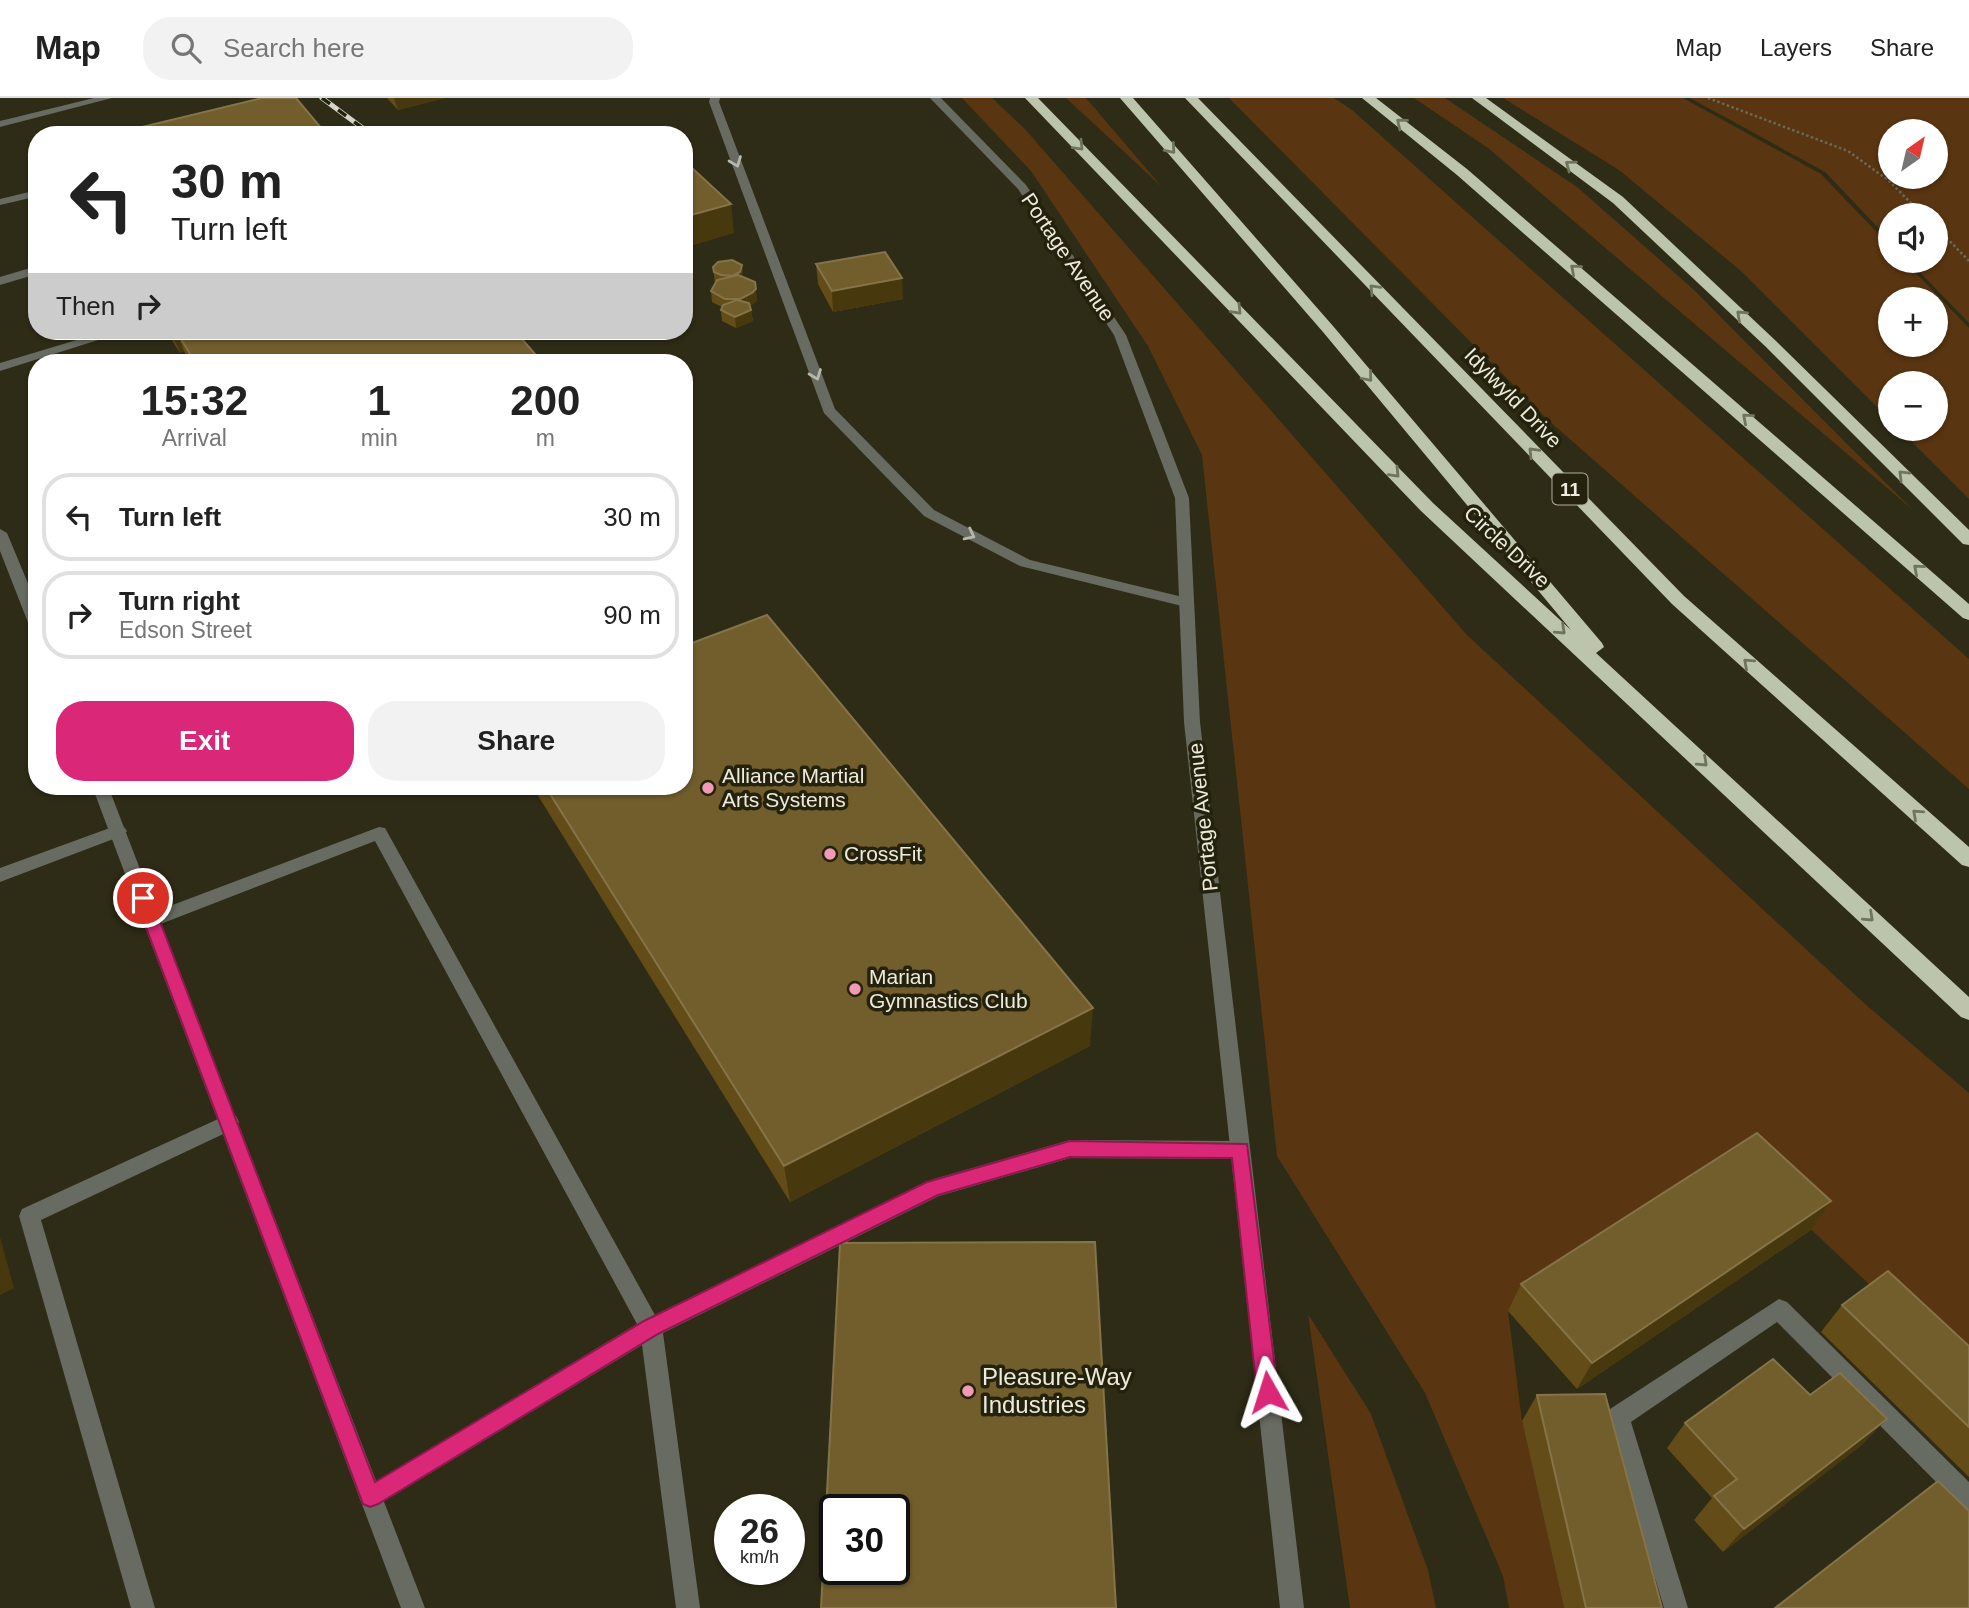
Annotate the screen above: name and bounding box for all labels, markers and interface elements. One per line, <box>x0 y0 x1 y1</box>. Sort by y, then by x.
search box <box>143 17 633 80</box>
text: Map <box>35 29 101 66</box>
icon: search <box>167 29 205 67</box>
text: Search here <box>223 33 365 63</box>
text: Map <box>1675 34 1722 61</box>
text: Layers <box>1760 34 1832 61</box>
text: Share <box>1870 34 1934 61</box>
one-way arrow <box>1397 119 1410 131</box>
north arrow <box>1878 119 1948 189</box>
map controls <box>1878 119 1948 441</box>
one-way arrow <box>1071 138 1084 151</box>
one-way arrow <box>1163 141 1175 154</box>
icon: left <box>56 154 147 245</box>
text: 30 m <box>171 154 283 208</box>
one-way arrow <box>728 155 742 167</box>
one-way arrow <box>1565 161 1578 174</box>
street label: Portage Avenue <box>1017 188 1120 325</box>
button: sound <box>1878 203 1948 273</box>
text: Turn left <box>171 211 287 247</box>
one-way arrow <box>1570 265 1583 277</box>
one-way arrow <box>1370 284 1383 297</box>
icon: right <box>129 287 167 325</box>
button: + <box>1878 287 1948 357</box>
text: Then <box>56 291 115 321</box>
one-way arrow <box>1229 302 1242 315</box>
one-way arrow <box>1736 311 1749 324</box>
street label: Idylwyld Drive <box>1460 343 1567 452</box>
one-way arrow <box>808 368 822 380</box>
one-way arrow <box>1360 368 1372 381</box>
button: − <box>1878 371 1948 441</box>
text: 15:32 <box>141 377 248 424</box>
text: 1 <box>367 377 391 424</box>
text: 200 <box>510 377 580 424</box>
one-way arrow <box>1743 414 1756 426</box>
text: Arrival <box>162 425 227 451</box>
text: min <box>361 425 398 451</box>
text: m <box>536 425 555 451</box>
one-way arrow <box>1529 447 1542 460</box>
one-way arrow <box>1387 465 1400 478</box>
one-way arrow <box>1898 470 1911 483</box>
road number: 11 <box>1552 474 1588 504</box>
icon: left <box>60 498 98 536</box>
street label: Circle Drive <box>1460 501 1555 592</box>
text: Turn left <box>119 502 221 532</box>
text: 30 m <box>603 502 661 532</box>
one-way arrow <box>963 526 975 540</box>
one-way arrow <box>1913 565 1926 577</box>
text: Turn right <box>119 586 240 616</box>
icon: right <box>60 596 98 634</box>
text: 90 m <box>603 600 661 630</box>
text: Edson Street <box>119 617 252 643</box>
one-way arrow <box>1553 622 1566 634</box>
one-way arrow <box>1743 658 1756 671</box>
button: Exit <box>56 701 354 781</box>
button: Share <box>368 701 665 781</box>
street label: Portage Avenue <box>1183 742 1222 892</box>
one-way arrow <box>1695 754 1708 766</box>
place label: Alliance Martial Arts Systems <box>722 764 864 811</box>
marker: Alliance Martial Arts Systems <box>700 780 716 796</box>
one-way arrow <box>1912 810 1925 823</box>
place label: CrossFit <box>844 842 922 865</box>
marker: CrossFit <box>822 846 838 862</box>
pin <box>113 868 173 928</box>
icon: arrive <box>124 879 162 917</box>
one-way arrow <box>1861 909 1874 922</box>
place label: Marian Gymnastics Club <box>869 965 1028 1012</box>
marker: Marian Gymnastics Club <box>847 981 863 997</box>
position arrow <box>1231 1355 1305 1429</box>
place label: Pleasure-Way Industries <box>982 1363 1132 1418</box>
marker: Pleasure-Way Industries <box>960 1383 976 1399</box>
speed limit sign: 30 <box>819 1494 910 1585</box>
text: 26 <box>740 1511 779 1550</box>
text: km/h <box>740 1547 779 1567</box>

